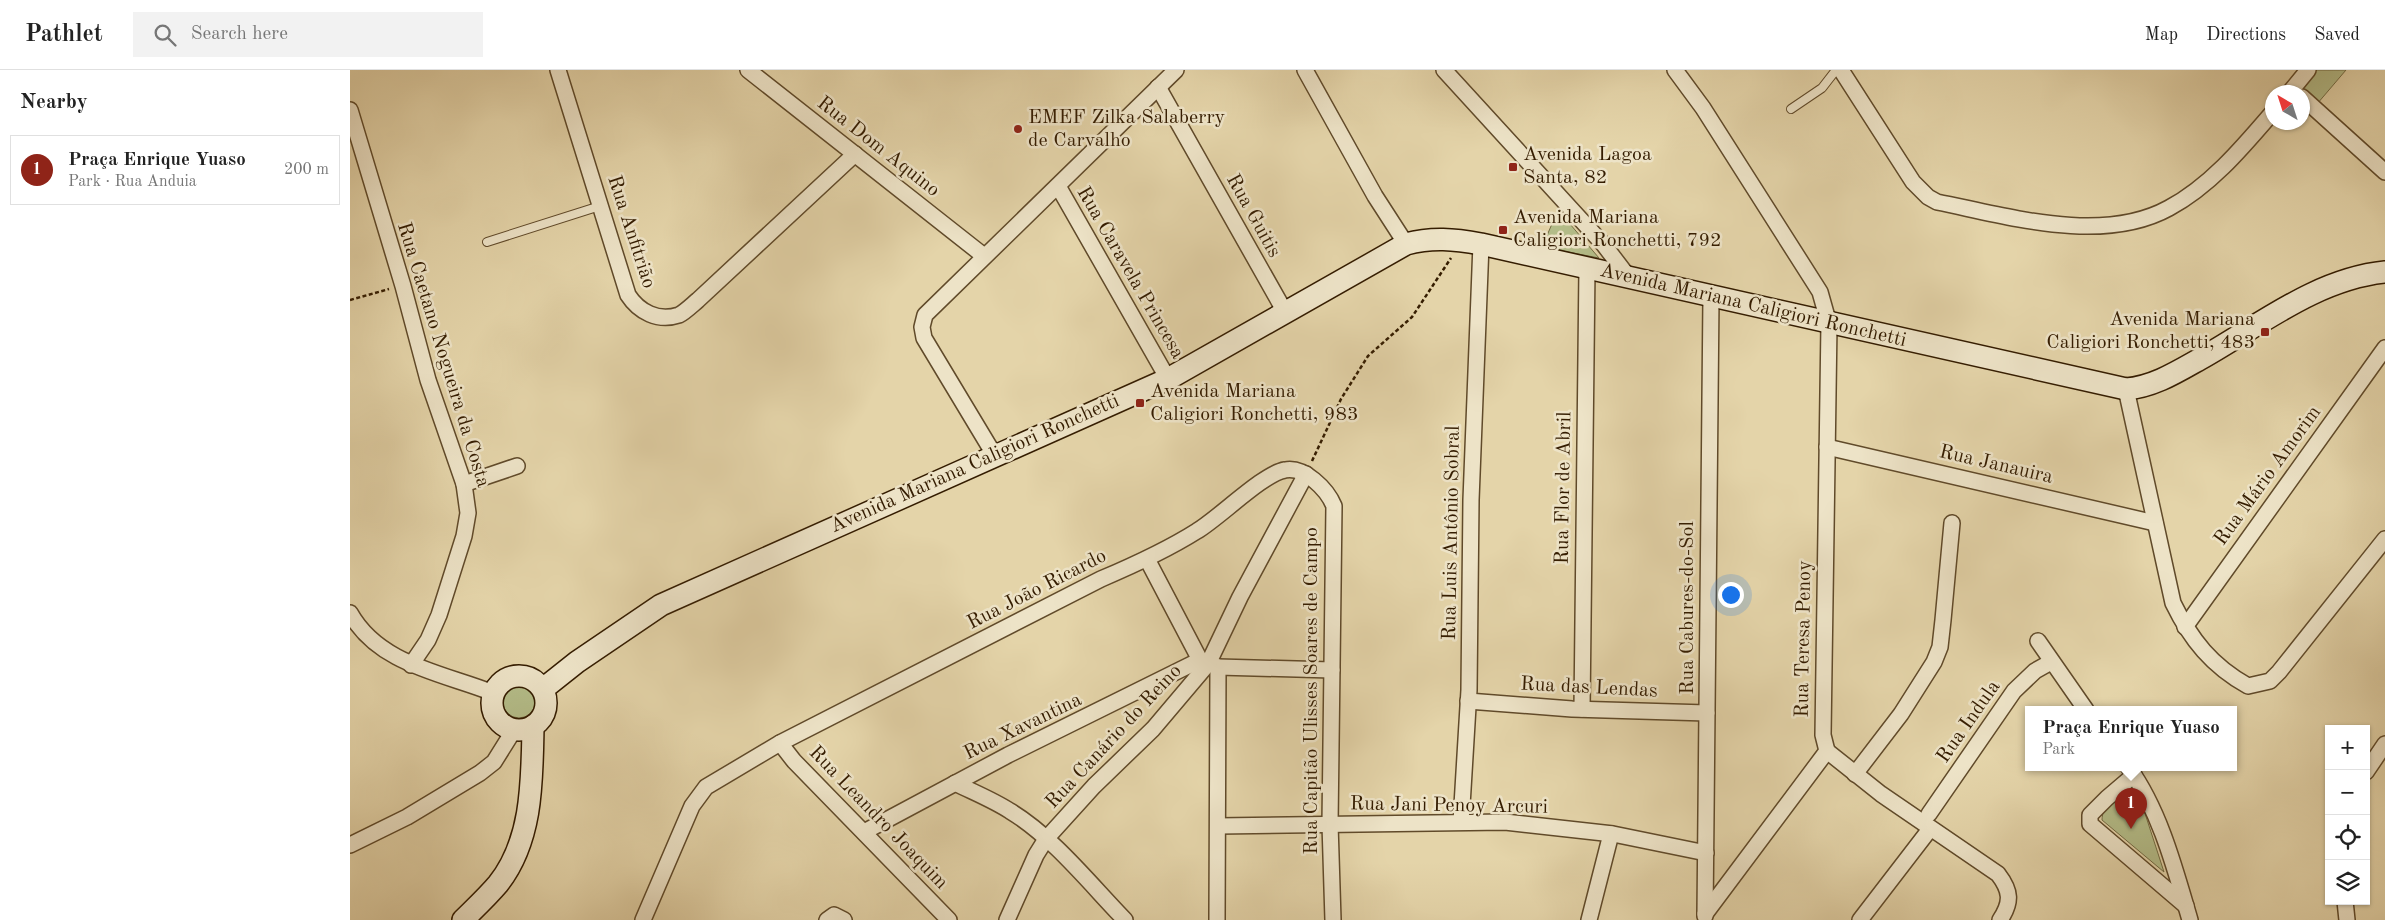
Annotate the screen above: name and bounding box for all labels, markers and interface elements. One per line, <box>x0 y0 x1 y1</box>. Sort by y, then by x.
search box <box>133 12 483 57</box>
icon: search <box>151 21 179 49</box>
text: Pathlet <box>25 23 103 47</box>
text: Search here <box>191 25 288 44</box>
text: Map <box>2145 26 2178 44</box>
text: Directions <box>2206 26 2286 44</box>
text: Saved <box>2314 26 2360 44</box>
north arrow <box>2265 85 2310 130</box>
text: Nearby <box>20 92 88 113</box>
street label: Rua Dom Aquino <box>813 93 943 201</box>
place label: EMEF Zilka Salaberry de Carvalho <box>1028 108 1226 151</box>
marker: EMEF Zilka Salaberry de Carvalho <box>1012 123 1024 135</box>
place label: Avenida Lagoa Santa, 82 <box>1523 145 1652 188</box>
text: Praça Enrique Yuaso <box>68 151 246 170</box>
marker: Avenida Lagoa Santa, 82 <box>1507 161 1519 173</box>
text: 1 <box>32 162 42 178</box>
text: 200 m <box>284 162 329 178</box>
street label: Rua Guitis <box>1222 171 1284 261</box>
street label: Rua Anfitrião <box>603 173 659 291</box>
text: Park · Rua Anduia <box>68 174 197 190</box>
street label: Rua Caravela Princesa <box>1072 183 1188 363</box>
place label: Avenida Mariana Caligiori Ronchetti, 792 <box>1513 208 1722 251</box>
street label: Rua Caetano Nogueira da Costa <box>393 220 493 490</box>
marker: Avenida Mariana Caligiori Ronchetti, 792 <box>1497 224 1509 236</box>
street label: Avenida Mariana Caligiori Ronchetti <box>1598 261 1908 351</box>
place label: Avenida Mariana Caligiori Ronchetti, 483 <box>2046 310 2255 353</box>
marker: Avenida Mariana Caligiori Ronchetti, 483 <box>2259 326 2271 338</box>
place label: Avenida Mariana Caligiori Ronchetti, 983 <box>1150 382 1359 425</box>
street label: Avenida Mariana Caligiori Ronchetti <box>828 391 1122 537</box>
marker: Avenida Mariana Caligiori Ronchetti, 983 <box>1134 397 1146 409</box>
street label: Rua Mário Amorim <box>2211 403 2325 549</box>
street label: Rua Flor de Abril <box>1553 411 1575 565</box>
street label: Rua Luis Antônio Sobral <box>1440 425 1464 641</box>
street label: Rua Janauira <box>1937 442 2055 488</box>
street label: Rua Cabures-do-Sol <box>1678 521 1698 695</box>
street label: Rua Capitão Ulisses Soares de Campo <box>1302 527 1322 855</box>
street label: Rua João Ricardo <box>964 546 1110 634</box>
street label: Rua Teresa Penoy <box>1793 560 1815 718</box>
your location <box>1718 582 1744 608</box>
street label: Rua Canário do Reino <box>1042 661 1186 813</box>
street label: Rua das Lendas <box>1520 674 1658 702</box>
street label: Rua Indula <box>1933 677 2005 767</box>
street label: Rua Xavantina <box>961 690 1085 764</box>
popup <box>2025 706 2237 771</box>
text: Praça Enrique Yuaso <box>2042 719 2220 738</box>
map controls <box>2325 725 2370 905</box>
button: + <box>2325 725 2370 770</box>
text: Park <box>2042 742 2075 758</box>
street label: Rua Leandro Joaquim <box>805 743 951 894</box>
button: − <box>2325 770 2370 815</box>
pin: 1 <box>2115 788 2147 829</box>
street label: Rua Jani Penoy Arcuri <box>1350 794 1548 818</box>
button: locate <box>2325 815 2370 860</box>
button: layers <box>2325 860 2370 905</box>

